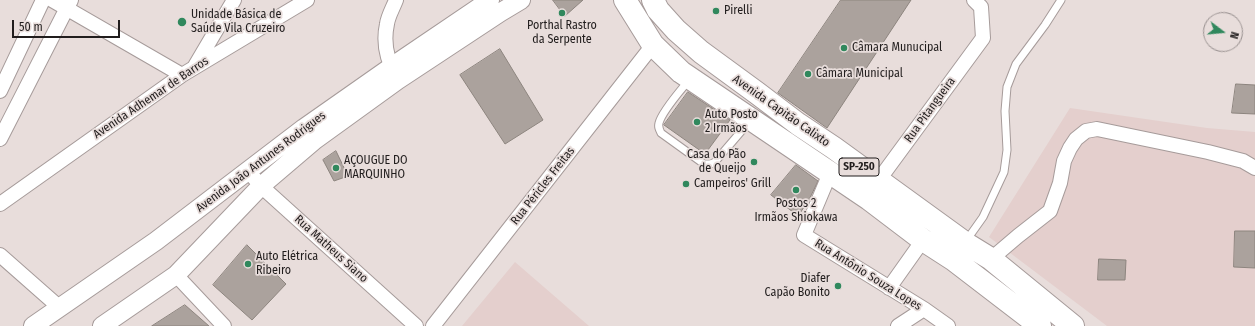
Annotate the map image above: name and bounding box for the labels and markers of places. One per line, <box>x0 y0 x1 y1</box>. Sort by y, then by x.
place label: Pirelli <box>724 4 752 18</box>
marker: Pirelli <box>711 6 721 16</box>
place label: Unidade Básica de Saúde Vila Cruzeiro <box>191 8 285 36</box>
marker: Porthal Rastro da Serpente <box>557 8 567 18</box>
marker: Unidade Básica de Saúde Vila Cruzeiro <box>176 16 188 28</box>
place label: Porthal Rastro da Serpente <box>527 19 597 47</box>
place label: Câmara Munucipal <box>852 41 942 55</box>
marker: Câmara Munucipal <box>839 43 849 53</box>
place label: Câmara Municipal <box>816 67 903 81</box>
marker: Câmara Municipal <box>803 69 813 79</box>
place label: Auto Posto 2 Irmãos <box>705 108 758 136</box>
marker: Auto Posto 2 Irmãos <box>692 117 702 127</box>
place label: Casa do Pão de Queijo <box>687 148 746 176</box>
place label: AÇOUGUE DO MARQUINHO <box>344 154 408 182</box>
marker: Casa do Pão de Queijo <box>749 157 759 167</box>
marker: AÇOUGUE DO MARQUINHO <box>331 163 341 173</box>
place label: Campeiros' Grill <box>694 177 771 191</box>
marker: Campeiros' Grill <box>681 179 691 189</box>
marker: Postos 2 Irmãos Shiokawa <box>791 185 801 195</box>
place label: Postos 2 Irmãos Shiokawa <box>754 197 838 225</box>
place label: Auto Elétrica Ribeiro <box>256 250 318 278</box>
marker: Auto Elétrica Ribeiro <box>243 259 253 269</box>
place label: Diafer Capão Bonito <box>765 272 830 300</box>
marker: Diafer Capão Bonito <box>833 281 843 291</box>

